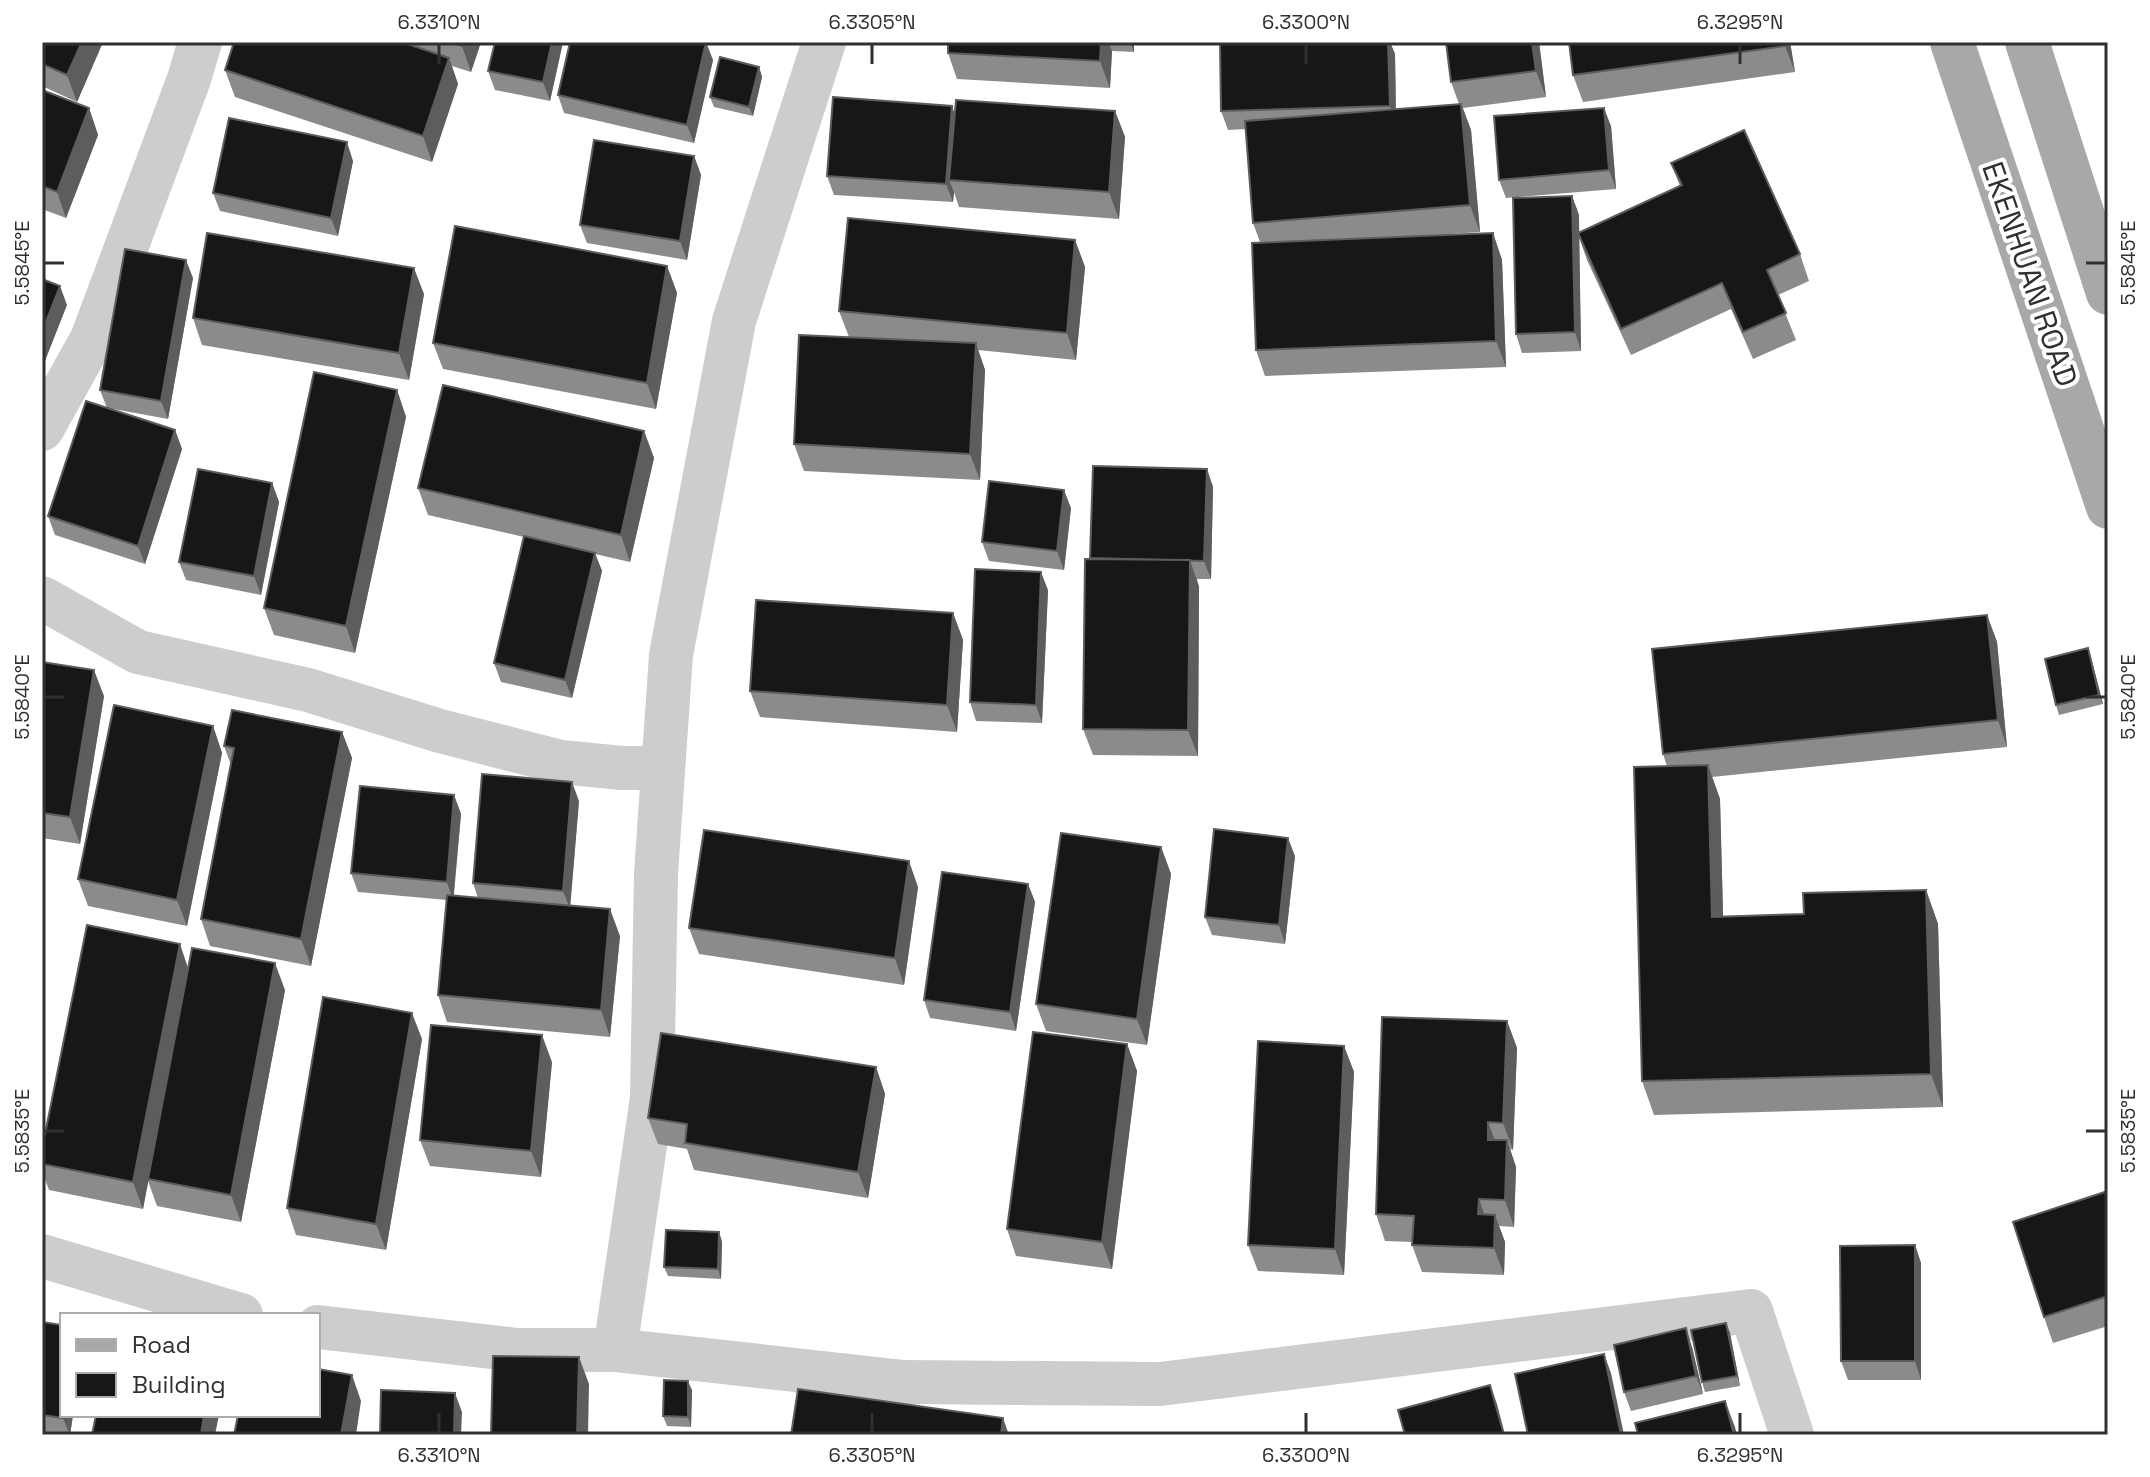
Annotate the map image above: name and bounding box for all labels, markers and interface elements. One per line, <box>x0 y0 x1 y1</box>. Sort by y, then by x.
text: 6.3310°N <box>397 9 481 35</box>
text: 6.3305°N <box>828 9 916 35</box>
text: 6.3300°N <box>1262 9 1350 35</box>
text: 6.3295°N <box>1697 9 1783 35</box>
street label: EKENHUAN ROAD <box>1973 156 2087 392</box>
text: 5.5845°E <box>9 221 35 305</box>
text: 5.5845°E <box>2115 221 2141 305</box>
text: 5.5840°E <box>9 654 35 740</box>
text: 5.5840°E <box>2115 654 2141 740</box>
text: 5.5835°E <box>9 1089 35 1173</box>
text: 5.5835°E <box>2115 1089 2141 1173</box>
legend <box>60 1313 320 1417</box>
text: Road <box>132 1329 191 1360</box>
text: Building <box>132 1369 226 1400</box>
text: 6.3310°N <box>397 1442 481 1468</box>
text: 6.3305°N <box>828 1442 916 1468</box>
text: 6.3300°N <box>1262 1442 1350 1468</box>
text: 6.3295°N <box>1697 1442 1783 1468</box>

